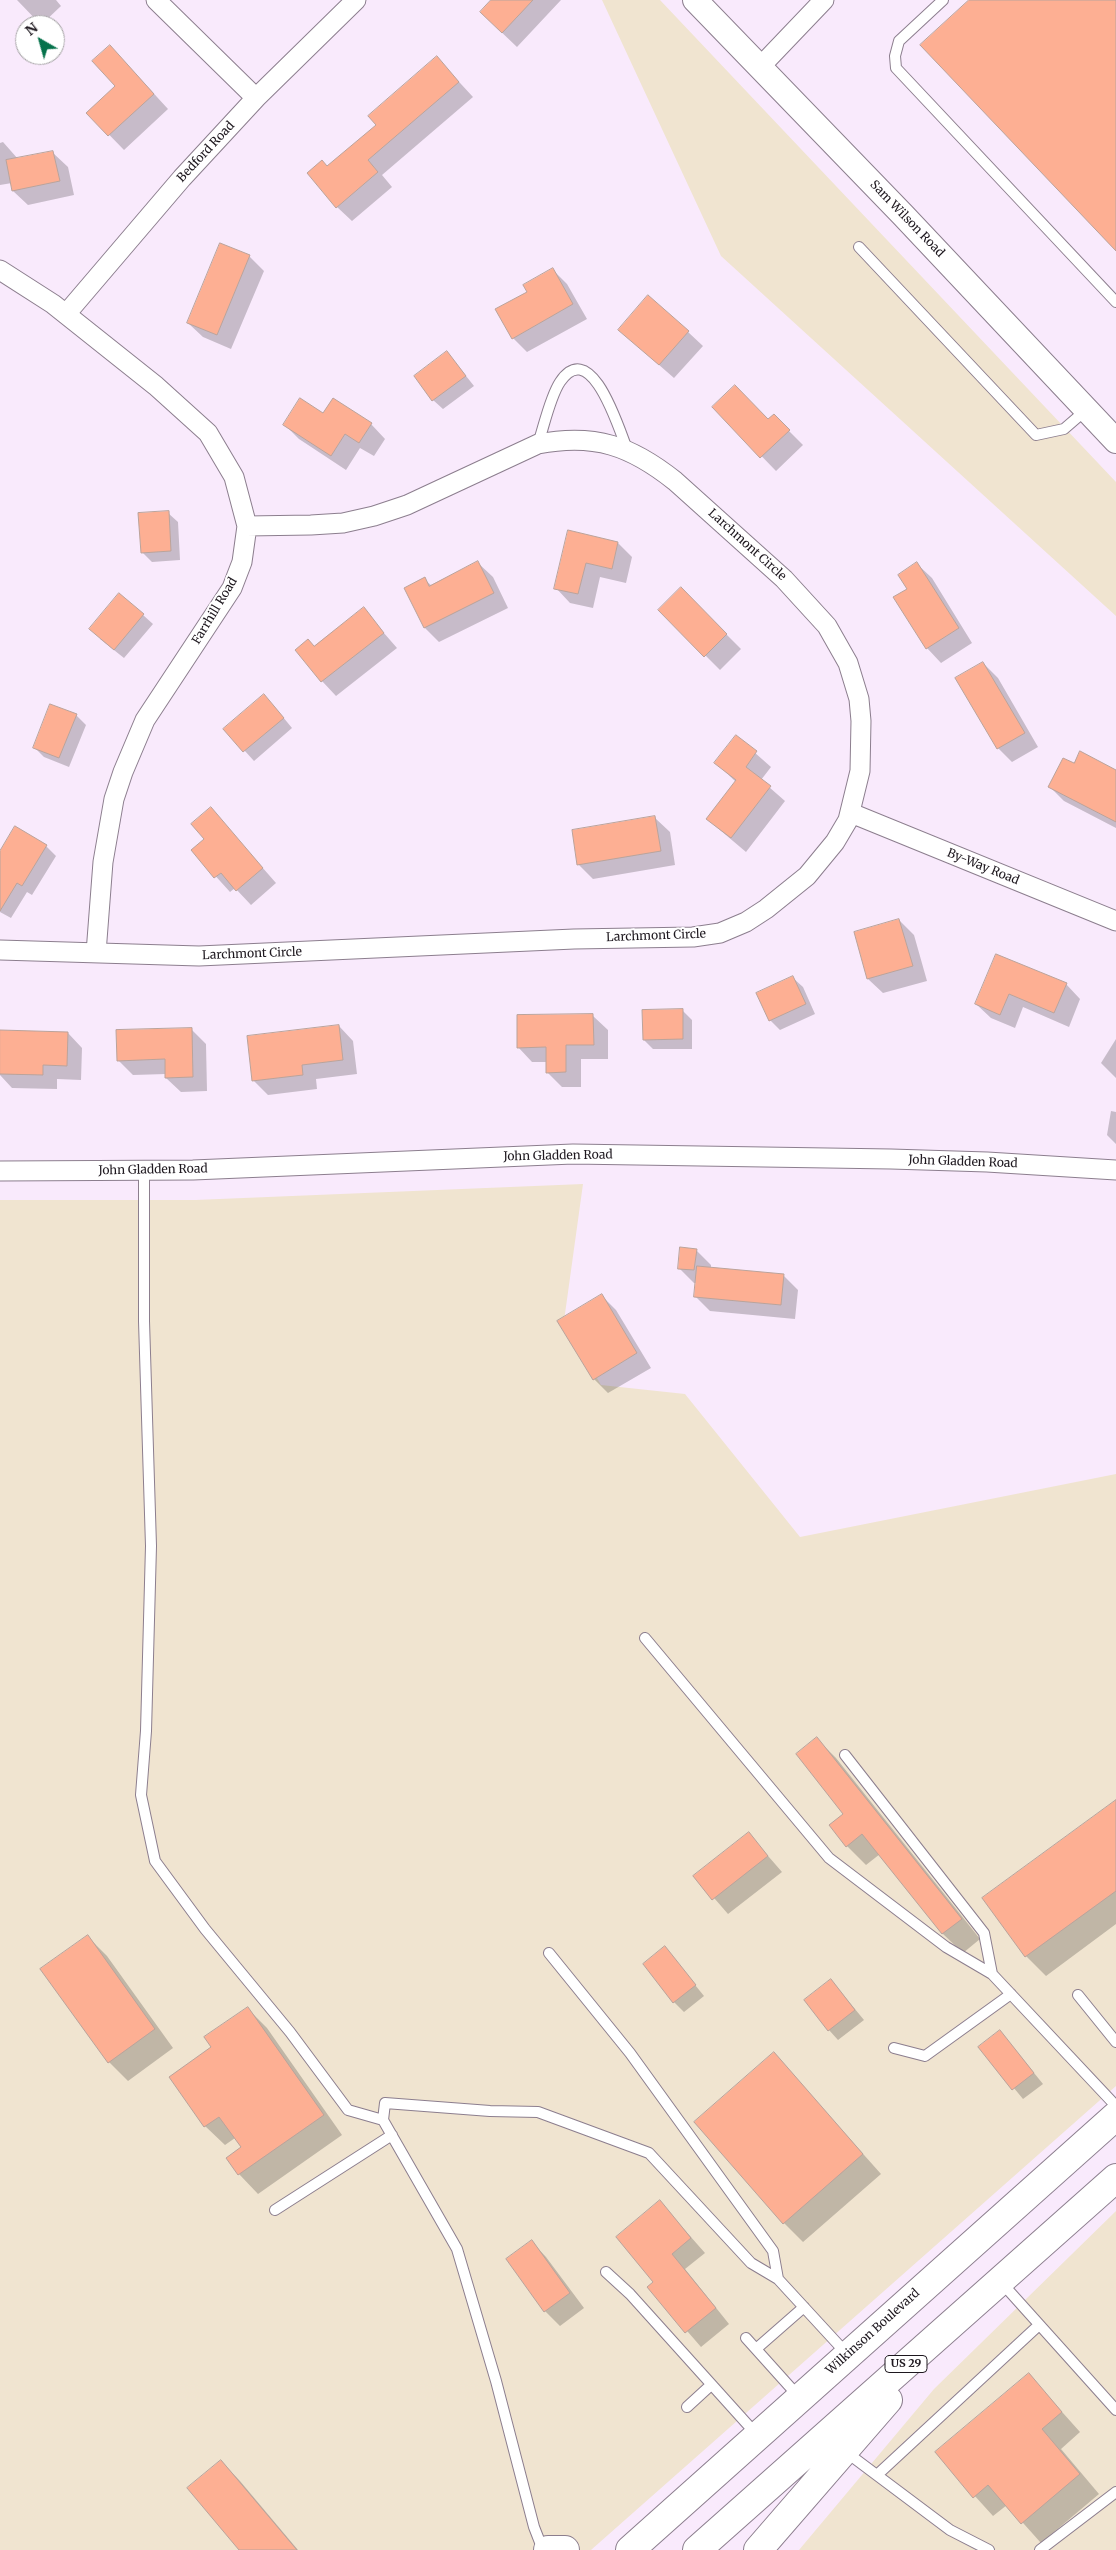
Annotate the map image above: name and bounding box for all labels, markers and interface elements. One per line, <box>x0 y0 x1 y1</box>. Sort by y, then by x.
north arrow <box>15 15 65 65</box>
text: N <box>21 18 41 39</box>
street label: Bedford Road <box>174 119 238 185</box>
street label: Sam Wilson Road <box>867 178 947 260</box>
street label: Larchmont Circle <box>705 506 789 584</box>
street label: Farrhill Road <box>190 575 240 647</box>
street label: By-Way Road <box>945 846 1021 888</box>
street label: Larchmont Circle <box>606 927 706 945</box>
street label: Larchmont Circle <box>202 945 302 963</box>
street label: John Gladden Road <box>503 1148 613 1164</box>
street label: John Gladden Road <box>908 1153 1018 1171</box>
street label: John Gladden Road <box>98 1162 208 1178</box>
street label: Wilkinson Boulevard <box>823 2286 923 2378</box>
road number: US 29 <box>885 2356 927 2372</box>

